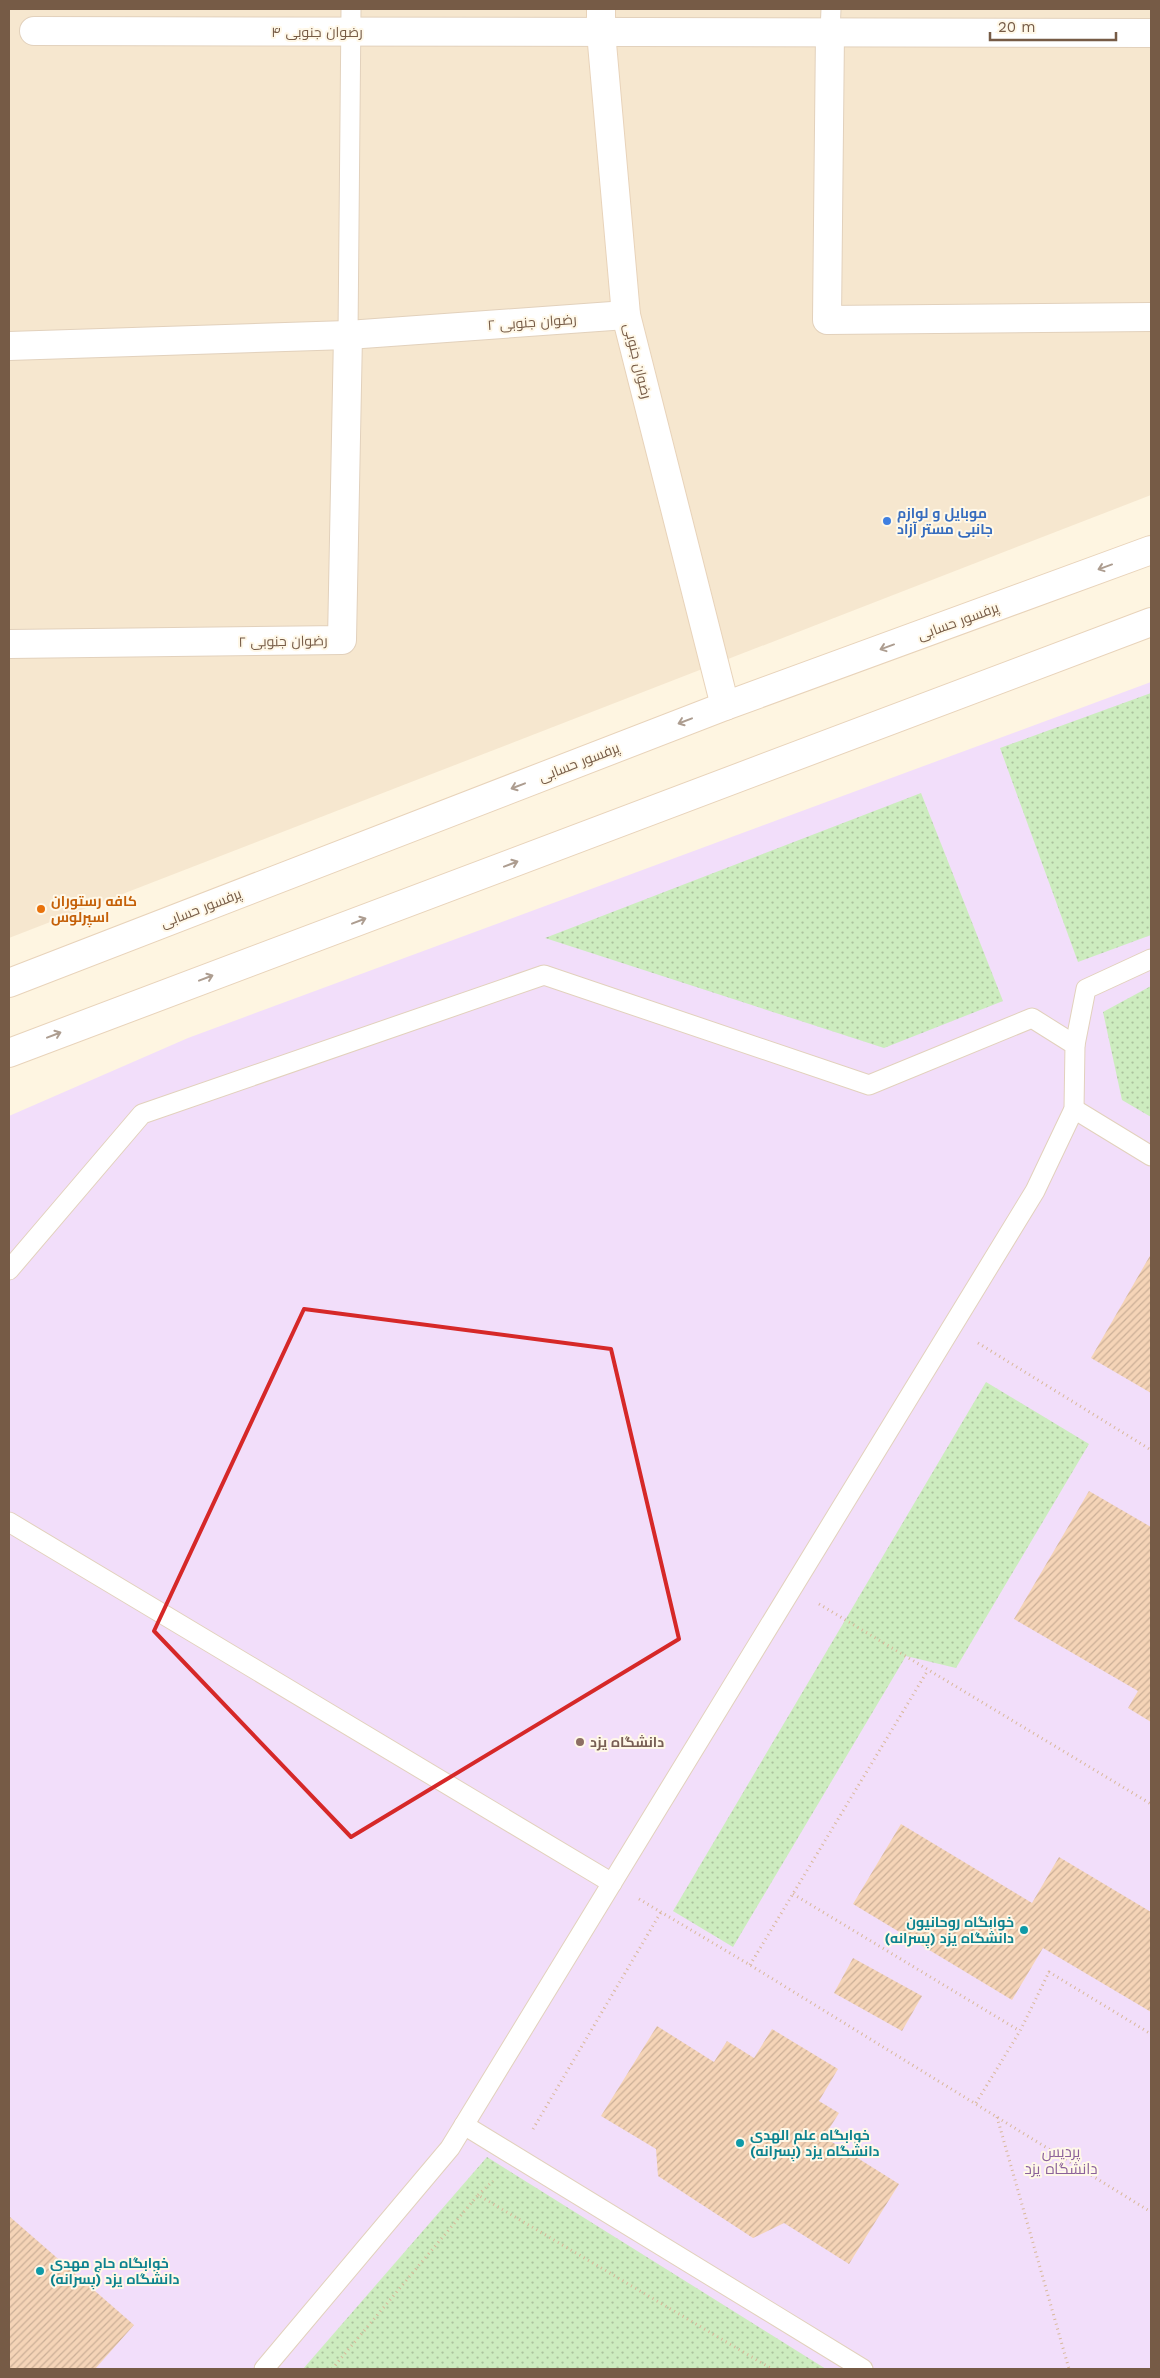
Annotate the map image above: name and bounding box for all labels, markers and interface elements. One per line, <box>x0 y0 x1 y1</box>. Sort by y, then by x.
scale bar <box>990 10 1116 42</box>
text: 20 m <box>998 18 1036 36</box>
street label: رضوان جنوبی ۴ <box>271 24 363 40</box>
street label: رضوان جنوبی ۲ <box>487 311 577 333</box>
street label: رضوان جنوبی <box>621 322 655 400</box>
place label: موبایل و لوازم جانبی مستر آزاد <box>897 505 993 538</box>
marker: موبایل و لوازم جانبی مستر آزاد <box>881 515 893 527</box>
one-way arrow <box>1098 563 1114 572</box>
street label: پرفسور حسابی <box>915 599 1002 645</box>
street label: رضوان جنوبی ۲ <box>238 632 328 650</box>
one-way arrow <box>880 643 895 652</box>
one-way arrow <box>678 717 694 726</box>
street label: پرفسور حسابی <box>536 739 623 787</box>
one-way arrow <box>510 782 526 791</box>
one-way arrow <box>503 858 518 867</box>
street label: پرفسور حسابی <box>158 885 245 933</box>
place label: کافه رستوران اسپرلوس <box>51 893 137 928</box>
marker: کافه رستوران اسپرلوس <box>35 903 47 915</box>
one-way arrow <box>350 916 366 925</box>
one-way arrow <box>198 973 214 982</box>
one-way arrow <box>47 1030 62 1039</box>
place label: دانشگاه یزد <box>590 1734 664 1751</box>
marker: دانشگاه یزد <box>574 1736 586 1748</box>
place label: خوابگاه روحانیون (پسرانه) دانشگاه یزد <box>885 1914 1014 1949</box>
marker: خوابگاه روحانیون (پسرانه) دانشگاه یزد <box>1018 1924 1030 1936</box>
place label: خوابگاه علم الهدی (پسرانه) دانشگاه یزد <box>750 2127 880 2162</box>
marker: خوابگاه علم الهدی (پسرانه) دانشگاه یزد <box>734 2137 746 2149</box>
district label: پردیس دانشگاه یزد <box>1025 2143 1097 2178</box>
place label: خوابگاه حاج مهدی (پسرانه) دانشگاه یزد <box>50 2255 180 2290</box>
marker: خوابگاه حاج مهدی (پسرانه) دانشگاه یزد <box>34 2265 46 2277</box>

